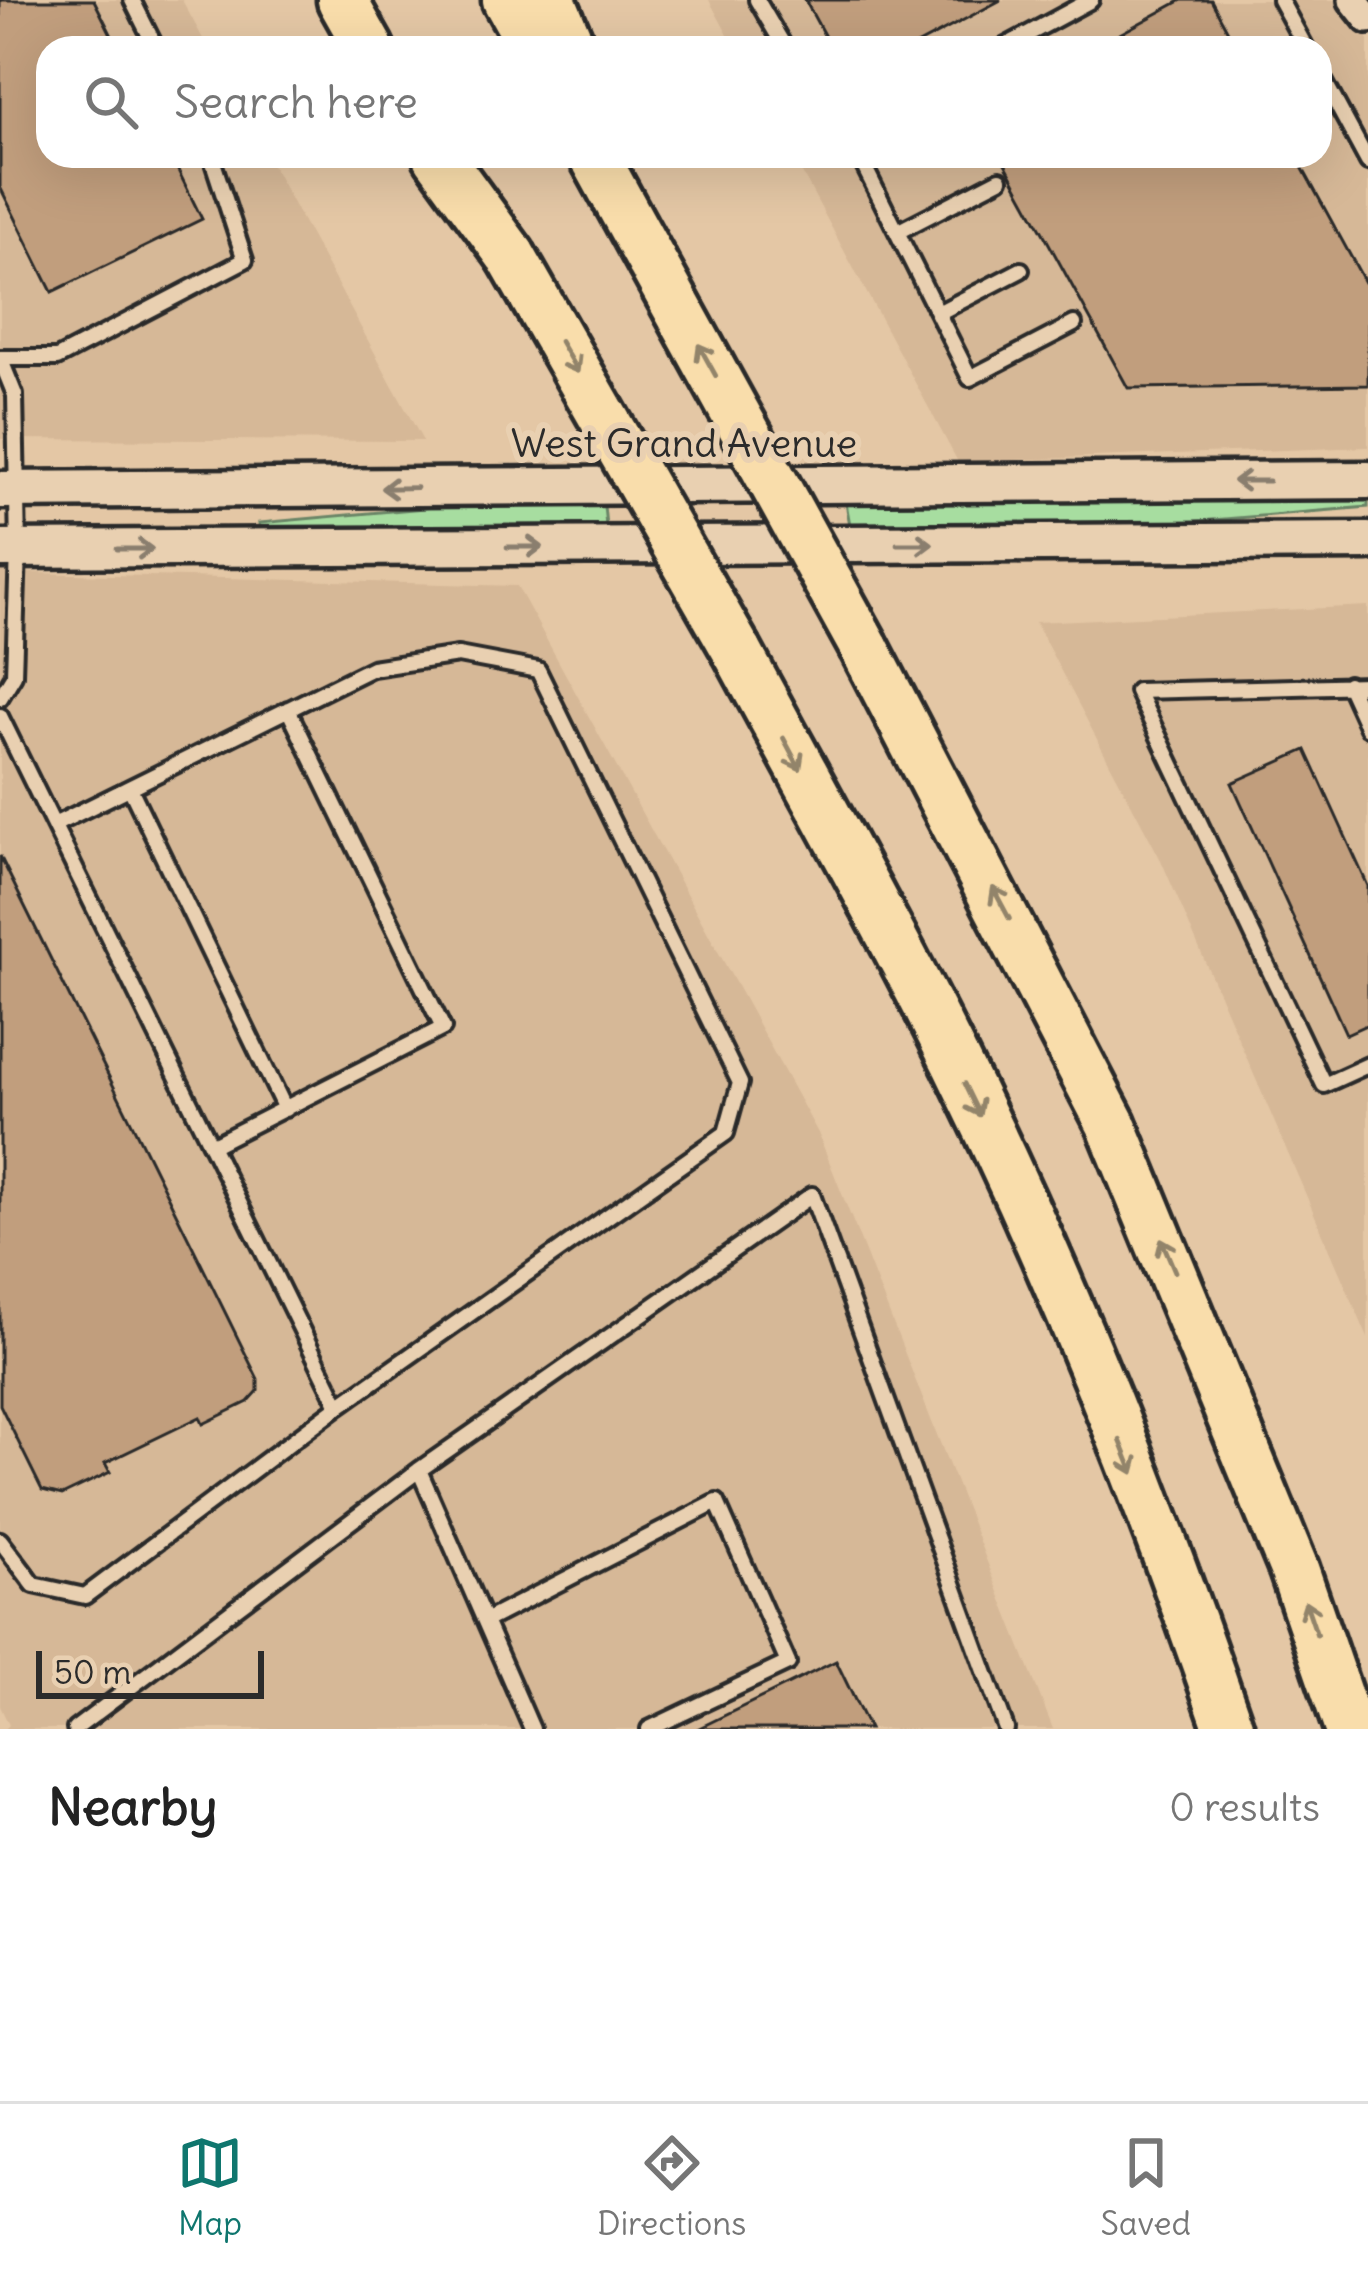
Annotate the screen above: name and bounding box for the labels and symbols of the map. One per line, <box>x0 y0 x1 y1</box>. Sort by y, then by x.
one-way arrow <box>558 339 582 374</box>
one-way arrow <box>694 344 718 379</box>
street label: West Grand Avenue <box>511 419 857 468</box>
one-way arrow <box>1232 470 1271 492</box>
one-way arrow <box>380 476 419 499</box>
one-way arrow <box>895 533 934 555</box>
one-way arrow <box>505 536 544 558</box>
one-way arrow <box>115 538 154 560</box>
one-way arrow <box>781 735 804 770</box>
one-way arrow <box>989 887 1012 922</box>
one-way arrow <box>962 1081 984 1117</box>
one-way arrow <box>1156 1238 1177 1275</box>
one-way arrow <box>1118 1438 1139 1475</box>
one-way arrow <box>1299 1600 1320 1637</box>
scale bar <box>36 1645 264 1698</box>

